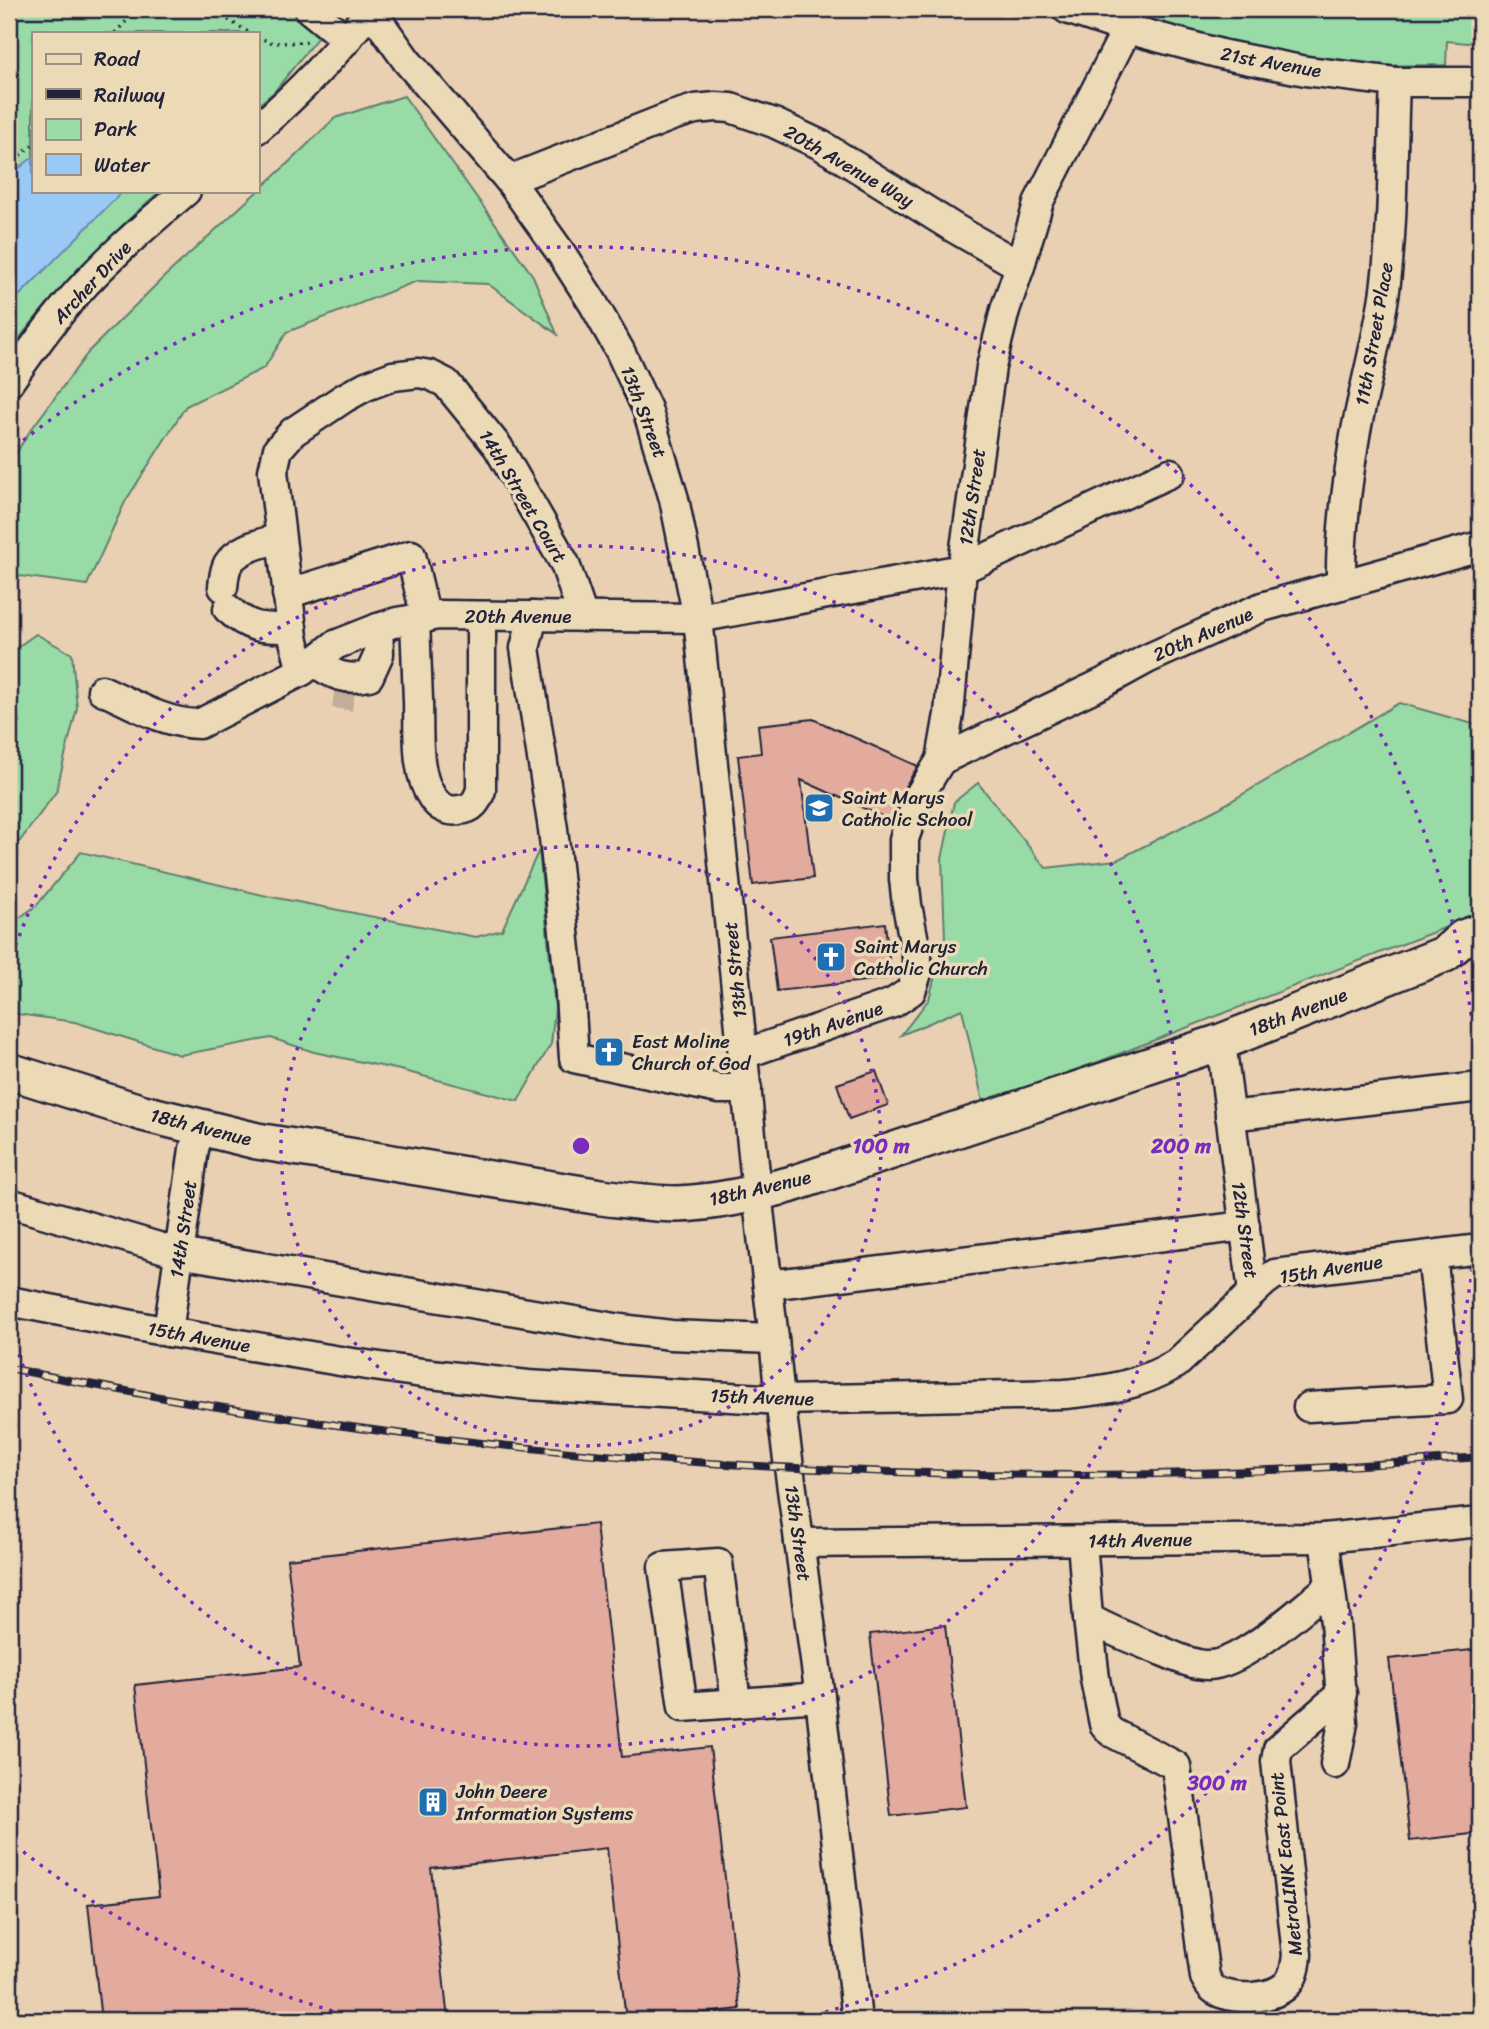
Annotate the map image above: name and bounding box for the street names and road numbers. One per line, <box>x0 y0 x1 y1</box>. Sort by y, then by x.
street label: 21st Avenue <box>1218 37 1324 87</box>
street label: 20th Avenue Way <box>778 115 921 217</box>
street label: Archer Drive <box>44 233 140 332</box>
street label: 11th Street Place <box>1345 259 1403 408</box>
street label: 13th Street <box>611 361 677 463</box>
street label: 14th Street Court <box>470 423 576 569</box>
street label: 12th Street <box>949 446 995 548</box>
street label: 20th Avenue <box>1147 597 1259 671</box>
street label: 20th Avenue <box>465 600 571 633</box>
street label: 13th Street <box>714 920 756 1020</box>
street label: 18th Avenue <box>1244 978 1352 1046</box>
street label: 19th Avenue <box>779 992 887 1056</box>
street label: 18th Avenue <box>147 1098 255 1156</box>
street label: 18th Avenue <box>706 1160 814 1216</box>
street label: 14th Street <box>160 1178 206 1280</box>
street label: 12th Street <box>1222 1179 1268 1281</box>
street label: 15th Avenue <box>1277 1245 1385 1293</box>
street label: 15th Avenue <box>145 1312 253 1362</box>
street label: 15th Avenue <box>710 1379 814 1415</box>
street label: 13th Street <box>775 1483 821 1583</box>
street label: 14th Avenue <box>1088 1523 1192 1557</box>
street label: MetroLINK East Point <box>1260 1771 1312 1957</box>

